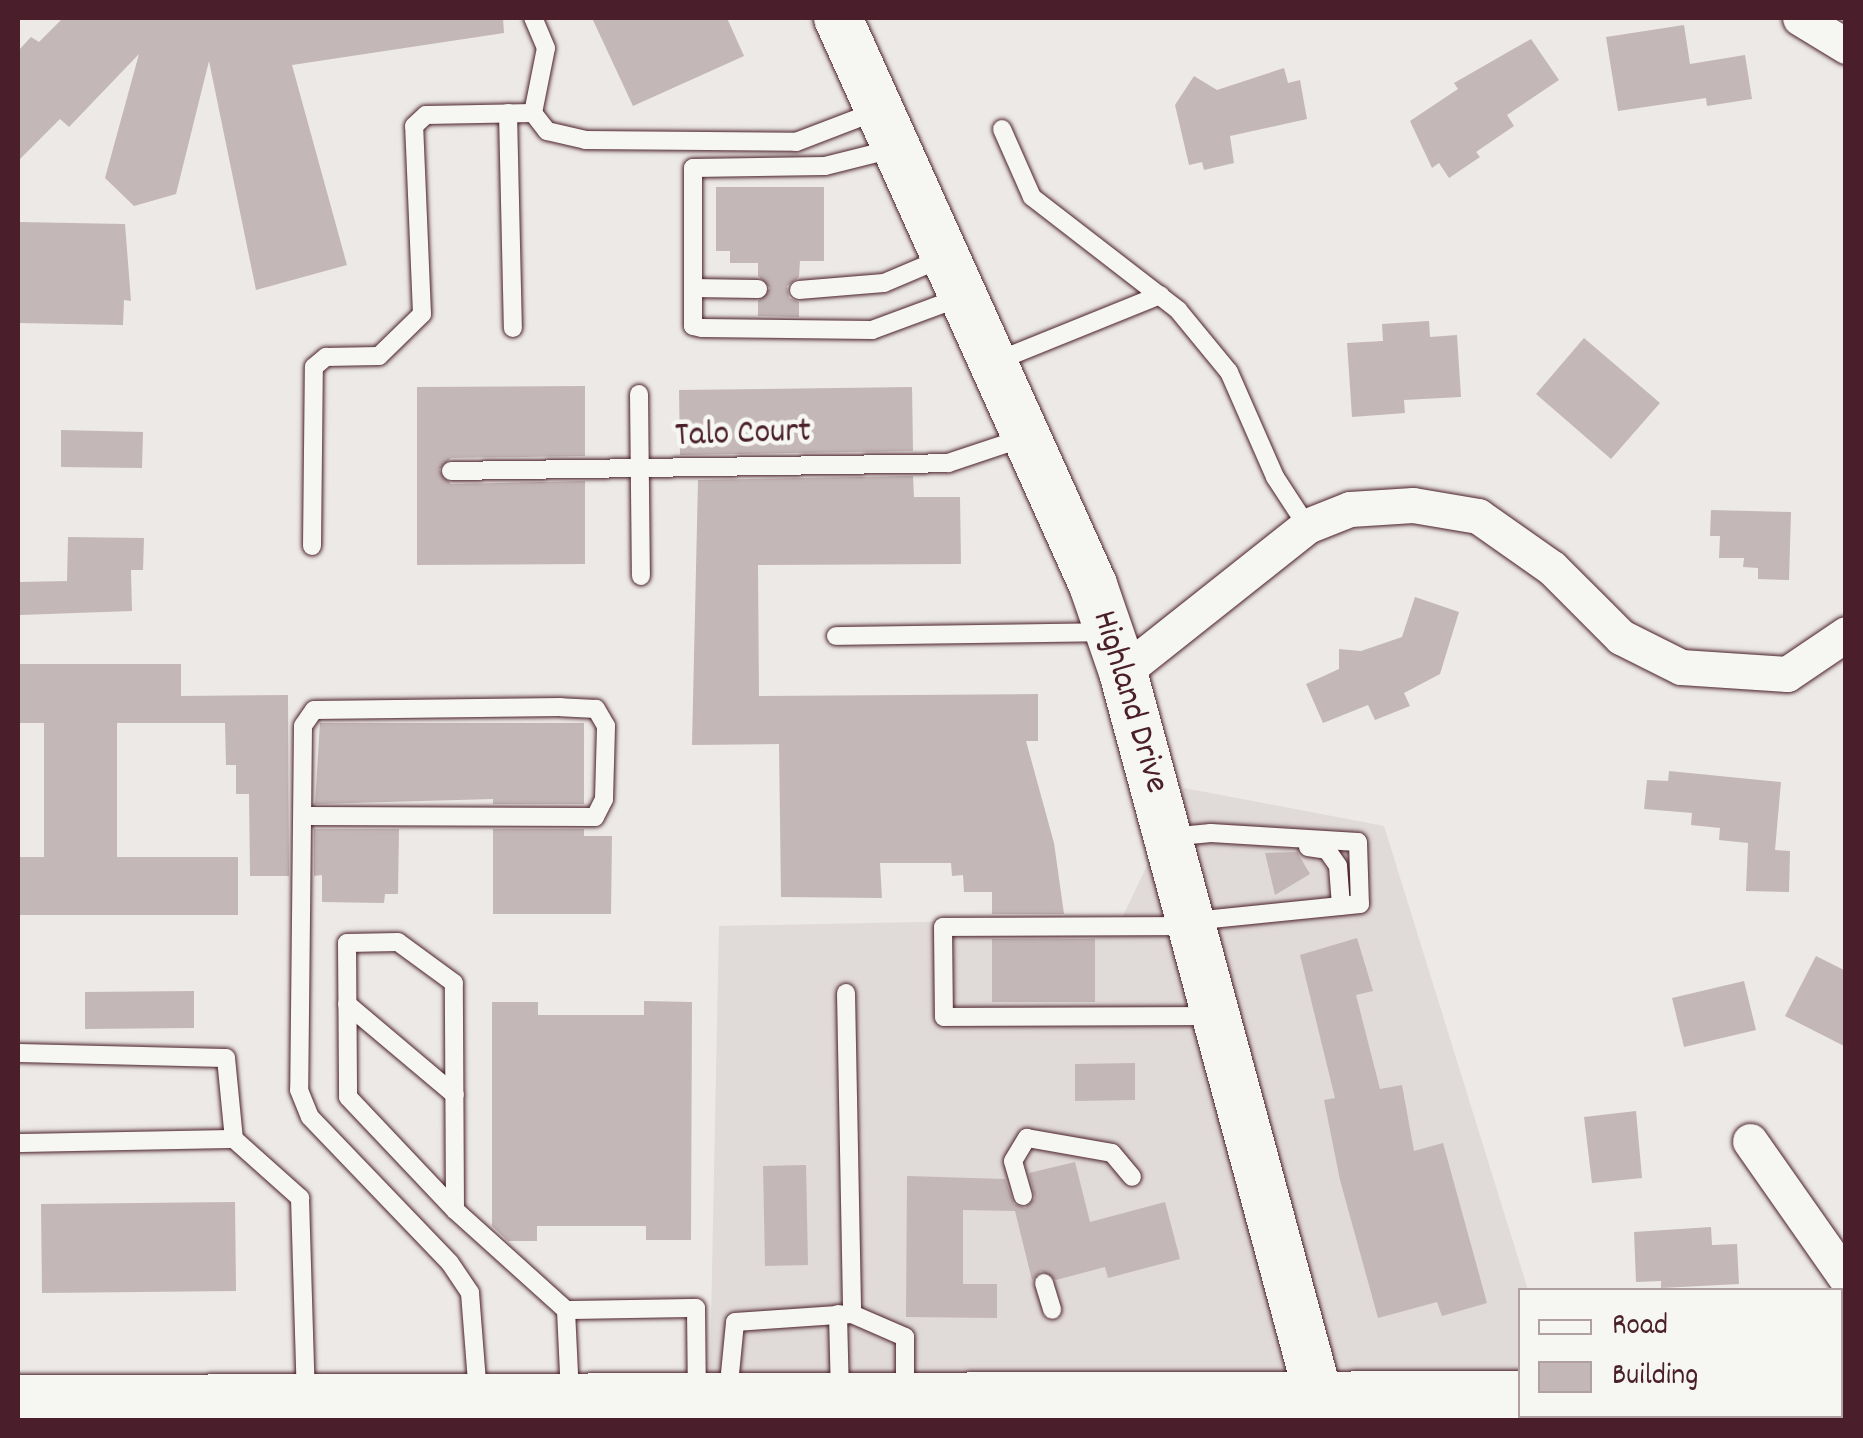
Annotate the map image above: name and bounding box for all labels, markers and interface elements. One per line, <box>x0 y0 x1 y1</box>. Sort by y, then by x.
street label: Talo Court <box>674 412 812 458</box>
street label: Highland Drive <box>1081 606 1177 798</box>
legend <box>1518 1288 1843 1418</box>
text: Road <box>1612 1306 1668 1349</box>
text: Building <box>1612 1356 1698 1399</box>

